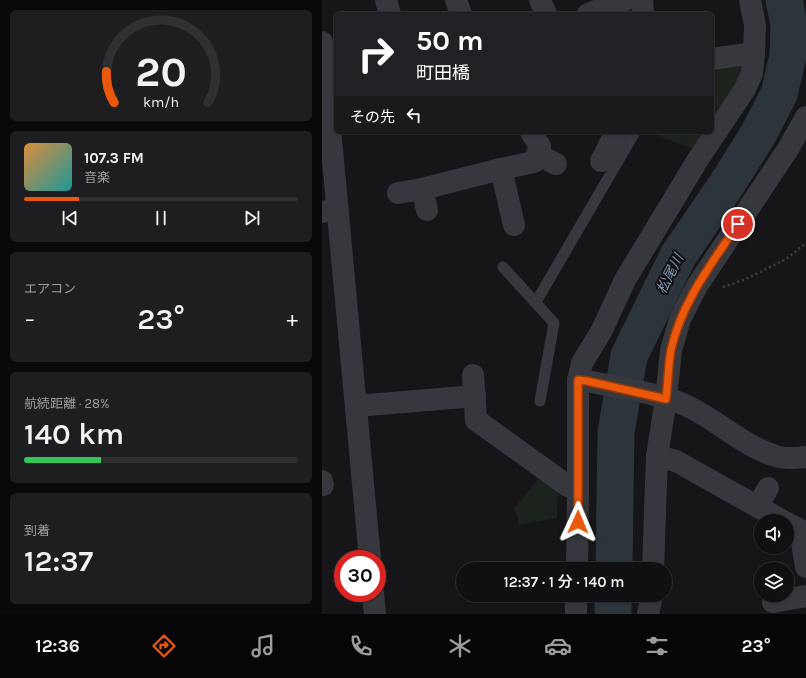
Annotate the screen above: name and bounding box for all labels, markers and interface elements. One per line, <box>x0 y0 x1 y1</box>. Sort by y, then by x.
text: 50 m <box>416 24 484 57</box>
icon: right <box>350 28 402 80</box>
text: 20 <box>135 48 187 96</box>
text: 町田橋 <box>416 62 470 84</box>
text: km/h <box>143 94 179 111</box>
icon: left <box>403 104 425 126</box>
text: その先 <box>350 108 395 126</box>
text: 107.3 FM <box>84 149 144 167</box>
text: 音楽 <box>84 170 110 185</box>
icon: previous <box>59 207 81 229</box>
icon: pause <box>150 207 172 229</box>
icon: next <box>241 207 263 229</box>
pin <box>721 207 755 241</box>
icon: arrive <box>727 213 749 235</box>
water label: 松尾川 <box>653 250 688 297</box>
text: エアコン <box>24 281 76 296</box>
text: 23° <box>137 301 185 337</box>
text: − <box>24 306 36 332</box>
text: + <box>286 306 298 332</box>
text: 航続距離 · 28% <box>24 396 109 411</box>
text: 140 km <box>24 416 124 452</box>
position arrow <box>557 501 599 543</box>
map controls <box>754 514 794 602</box>
button: sound <box>754 514 794 554</box>
text: 到着 <box>24 523 50 538</box>
text: 12:37 <box>24 543 93 579</box>
speed limit sign: 30 <box>334 550 386 602</box>
button: layers <box>754 562 794 602</box>
text: 12:37 · 1 分 · 140 m <box>504 573 624 591</box>
icon: directions <box>150 632 178 660</box>
icon: music <box>249 632 277 660</box>
icon: phone <box>347 632 375 660</box>
icon: climate <box>446 632 474 660</box>
icon: car <box>544 632 572 660</box>
icon: filters <box>643 632 671 660</box>
text: 12:36 <box>35 635 80 657</box>
text: 23° <box>742 635 771 657</box>

